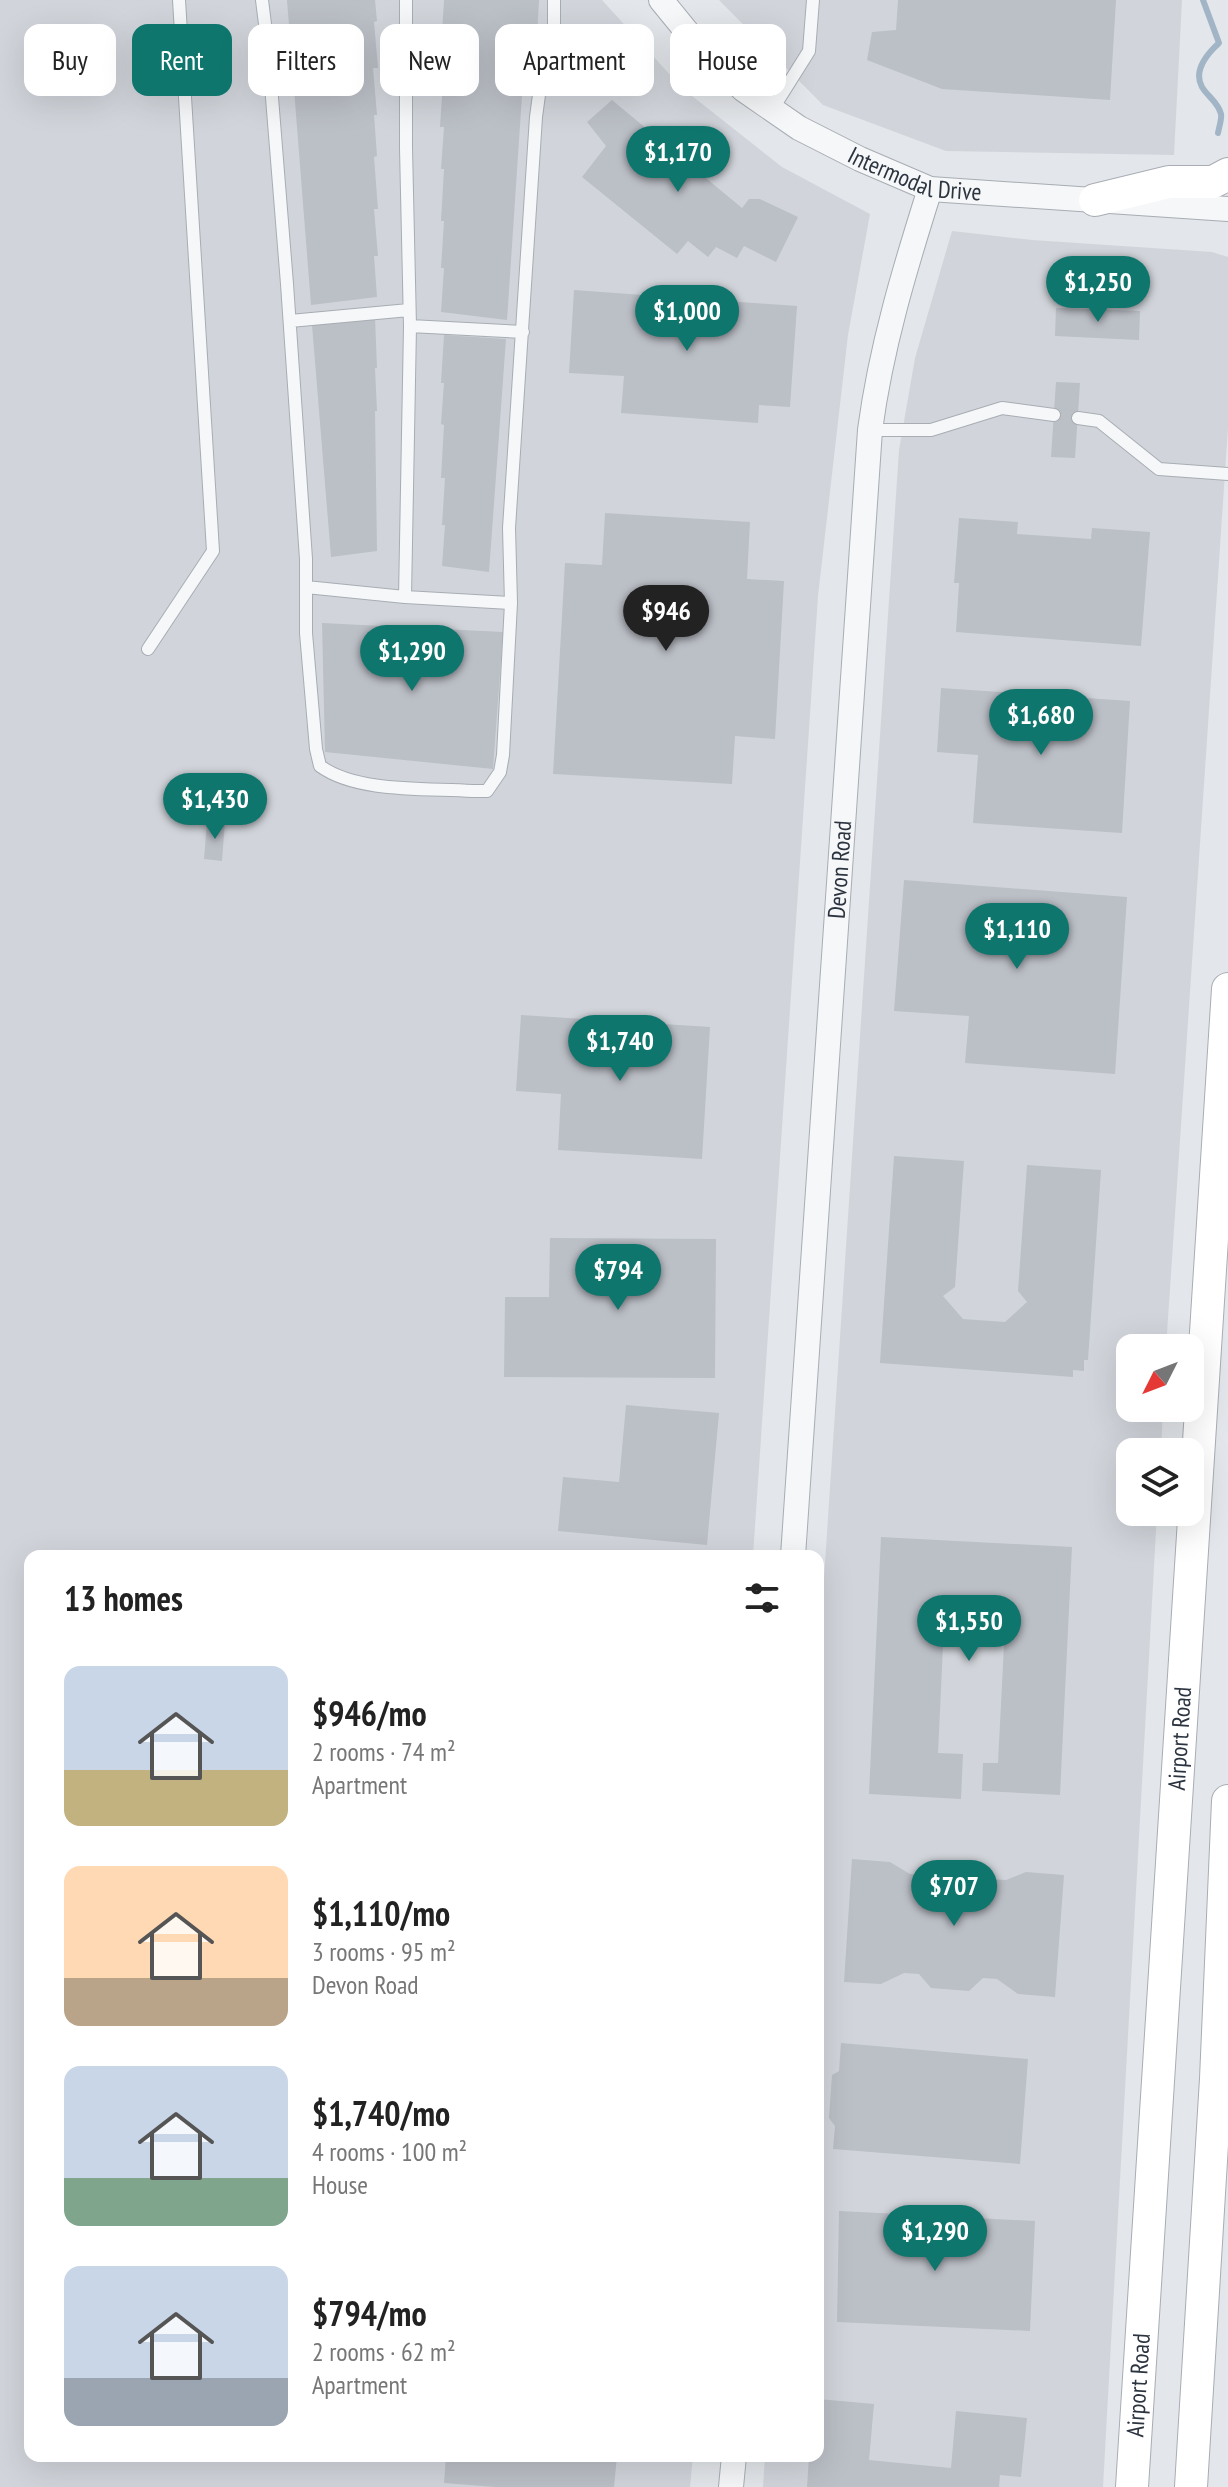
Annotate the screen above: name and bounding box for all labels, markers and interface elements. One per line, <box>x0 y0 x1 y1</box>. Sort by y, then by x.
chip: Buy <box>24 24 116 96</box>
chip: Rent <box>132 24 232 96</box>
chip: Filters <box>248 24 364 96</box>
chip: New <box>380 24 479 96</box>
chip: Apartment <box>495 24 654 96</box>
chip: House <box>670 24 786 96</box>
pin: $1,170 <box>613 126 743 194</box>
text: $1,170 <box>644 135 712 168</box>
street label: Intermodal Drive <box>843 139 983 207</box>
pin: $1,250 <box>1033 256 1163 324</box>
text: $1,250 <box>1064 265 1132 298</box>
pin: $1,000 <box>622 285 752 353</box>
text: $1,000 <box>653 294 721 327</box>
pin: $946 <box>619 585 713 653</box>
text: $946 <box>641 594 691 627</box>
pin: $1,290 <box>347 625 477 693</box>
text: $1,290 <box>378 634 446 667</box>
pin: $1,680 <box>976 689 1106 757</box>
text: $1,680 <box>1007 698 1075 731</box>
pin: $1,430 <box>150 773 280 841</box>
text: $1,430 <box>181 782 249 815</box>
street label: Devon Road <box>821 819 858 920</box>
pin: $1,110 <box>952 903 1082 971</box>
text: $1,110 <box>983 912 1051 945</box>
pin: $1,740 <box>555 1015 685 1083</box>
text: $1,740 <box>586 1024 654 1057</box>
pin: $794 <box>571 1244 665 1312</box>
text: $794 <box>593 1253 643 1286</box>
north arrow <box>1116 1334 1204 1422</box>
map controls <box>1116 1334 1204 1526</box>
button: layers <box>1116 1438 1204 1526</box>
text: 13 homes <box>64 1576 183 1620</box>
icon: filters <box>740 1576 784 1620</box>
pin: $1,550 <box>904 1595 1034 1663</box>
text: $1,550 <box>935 1604 1003 1637</box>
street label: Airport Road <box>1161 1686 1198 1791</box>
text: $946/mo <box>312 1691 427 1735</box>
icon: home <box>128 1698 224 1794</box>
text: 2 rooms · 74 m² <box>312 1735 456 1768</box>
text: Apartment <box>312 1768 407 1801</box>
pin: $707 <box>907 1860 1001 1928</box>
text: $707 <box>929 1869 979 1902</box>
text: $1,110/mo <box>312 1891 450 1935</box>
icon: home <box>128 1898 224 1994</box>
text: 3 rooms · 95 m² <box>312 1935 456 1968</box>
text: Devon Road <box>312 1968 419 2001</box>
text: $1,740/mo <box>312 2091 450 2135</box>
icon: home <box>128 2098 224 2194</box>
text: 4 rooms · 100 m² <box>312 2135 467 2168</box>
text: House <box>312 2168 368 2201</box>
pin: $1,290 <box>870 2205 1000 2273</box>
text: $1,290 <box>901 2214 969 2247</box>
text: $794/mo <box>312 2291 427 2335</box>
icon: home <box>128 2298 224 2394</box>
street label: Airport Road <box>1119 2332 1157 2438</box>
text: 2 rooms · 62 m² <box>312 2335 456 2368</box>
text: Apartment <box>312 2368 407 2401</box>

